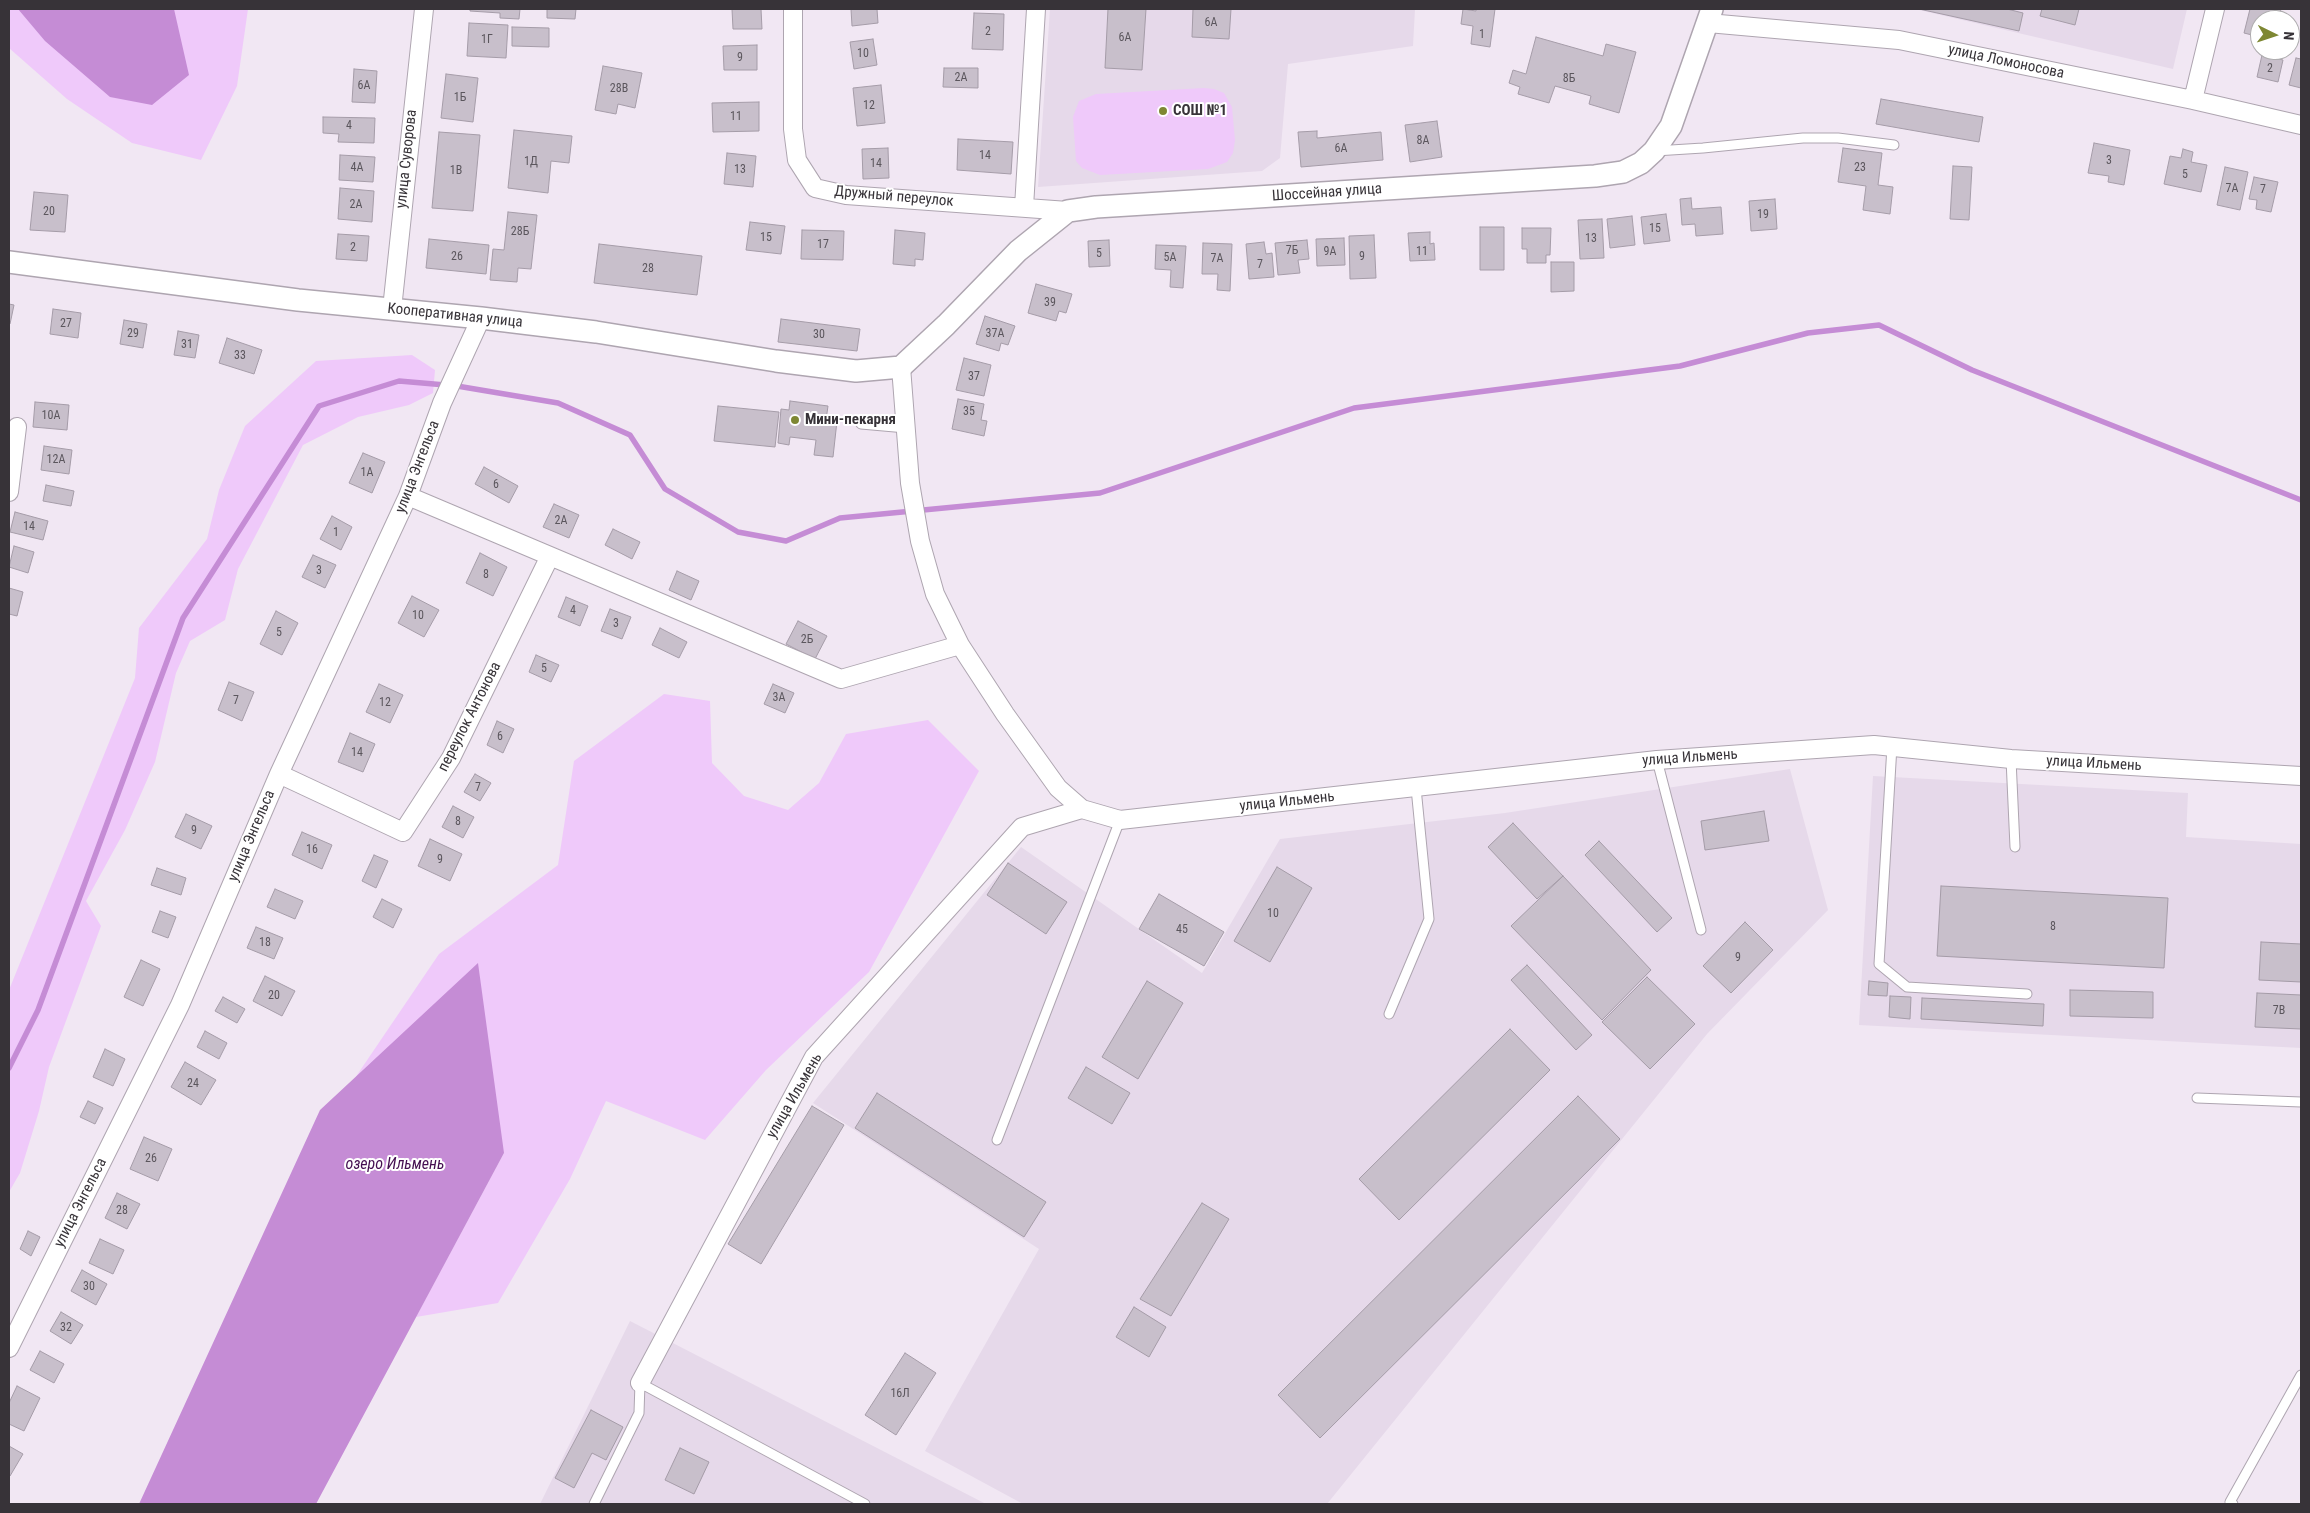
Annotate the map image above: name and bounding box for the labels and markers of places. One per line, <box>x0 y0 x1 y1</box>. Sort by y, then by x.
place label: СОШ №1 <box>1173 102 1227 120</box>
marker: СОШ №1 <box>1157 105 1169 117</box>
place label: Мини-пекарня <box>805 411 896 429</box>
marker: Мини-пекарня <box>789 414 801 426</box>

